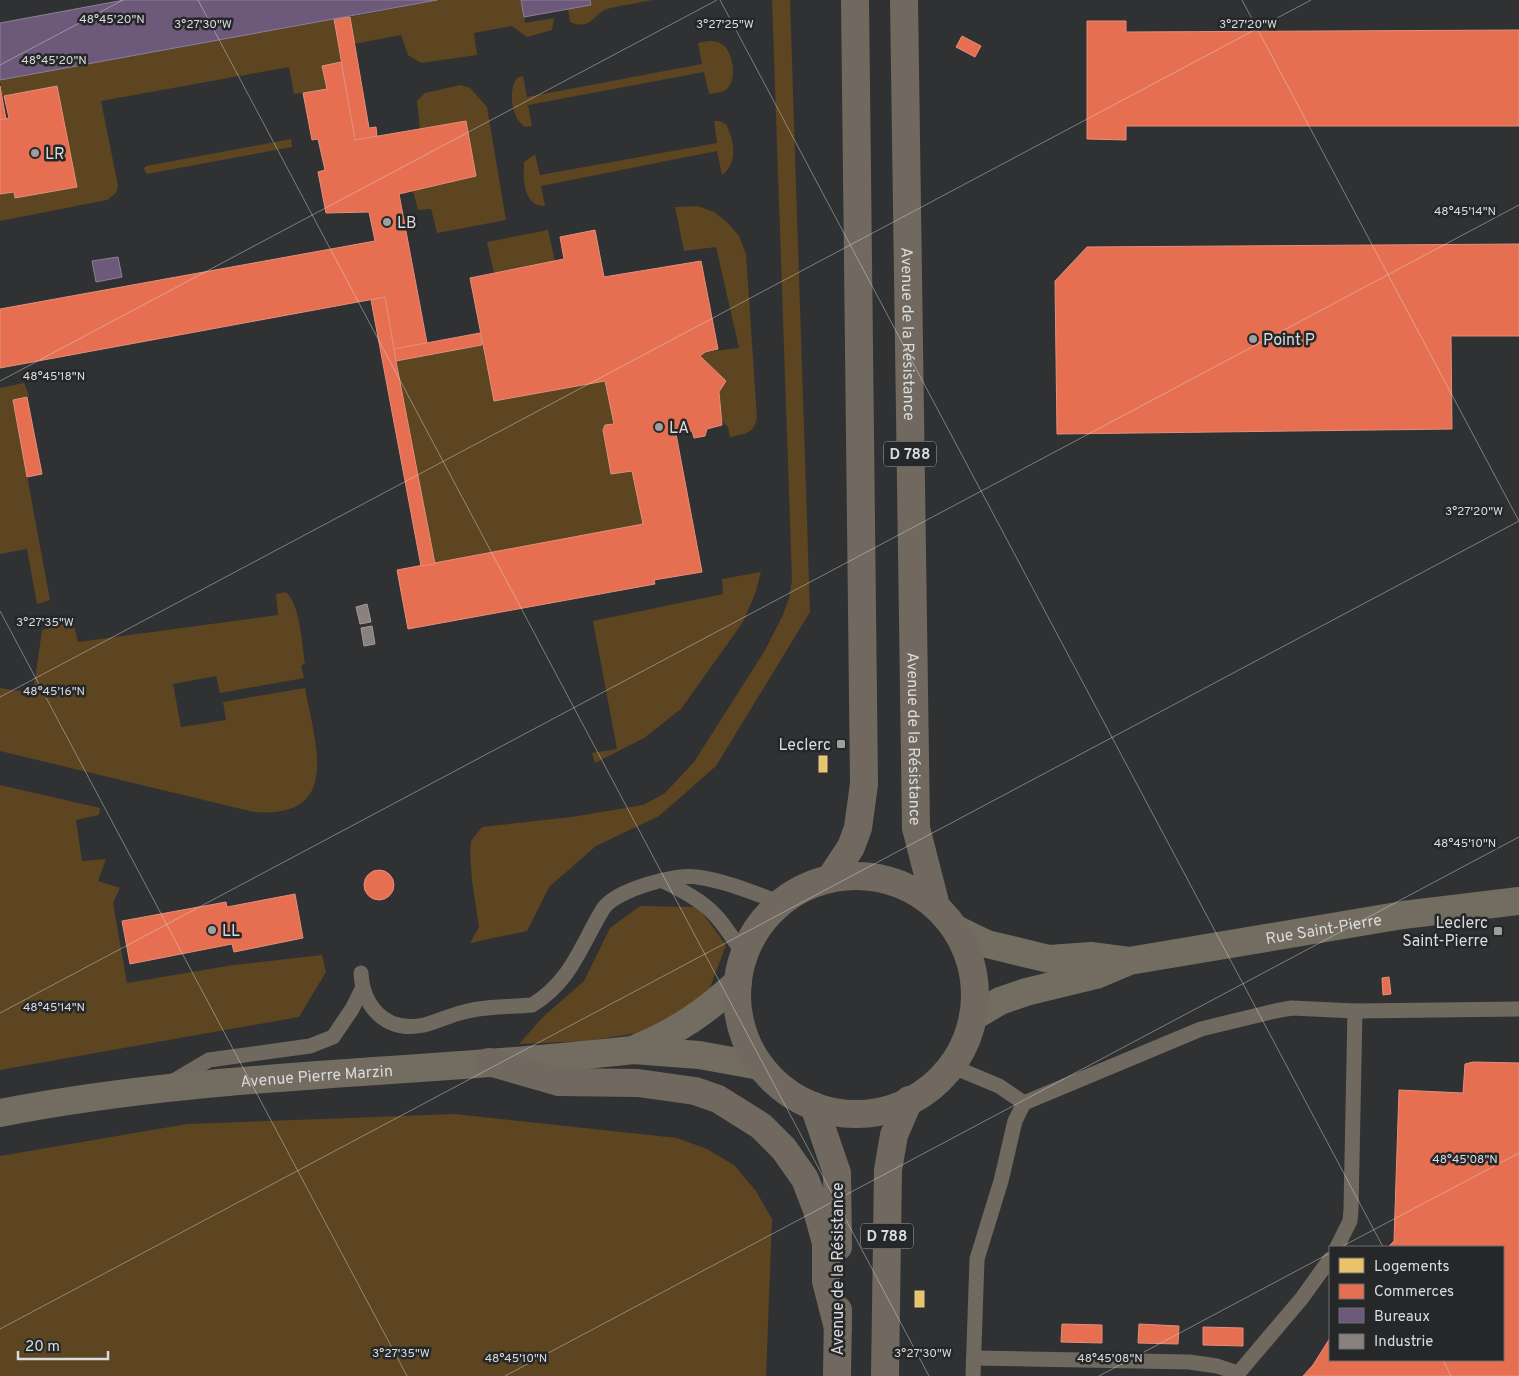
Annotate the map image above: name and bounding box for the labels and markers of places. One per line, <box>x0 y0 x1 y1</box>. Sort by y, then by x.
place label: LR <box>45 145 65 165</box>
marker: LR <box>29 147 41 159</box>
place label: LB <box>397 214 416 234</box>
marker: LB <box>381 216 393 228</box>
place label: Point P <box>1263 331 1315 351</box>
marker: Point P <box>1247 333 1259 345</box>
place label: LA <box>669 419 689 439</box>
marker: LA <box>653 421 665 433</box>
place label: Leclerc <box>778 736 831 756</box>
marker: Leclerc <box>835 738 847 750</box>
place label: Leclerc Saint-Pierre <box>1402 914 1488 952</box>
place label: LL <box>222 922 240 942</box>
marker: LL <box>206 924 218 936</box>
marker: Leclerc Saint-Pierre <box>1492 925 1504 937</box>

